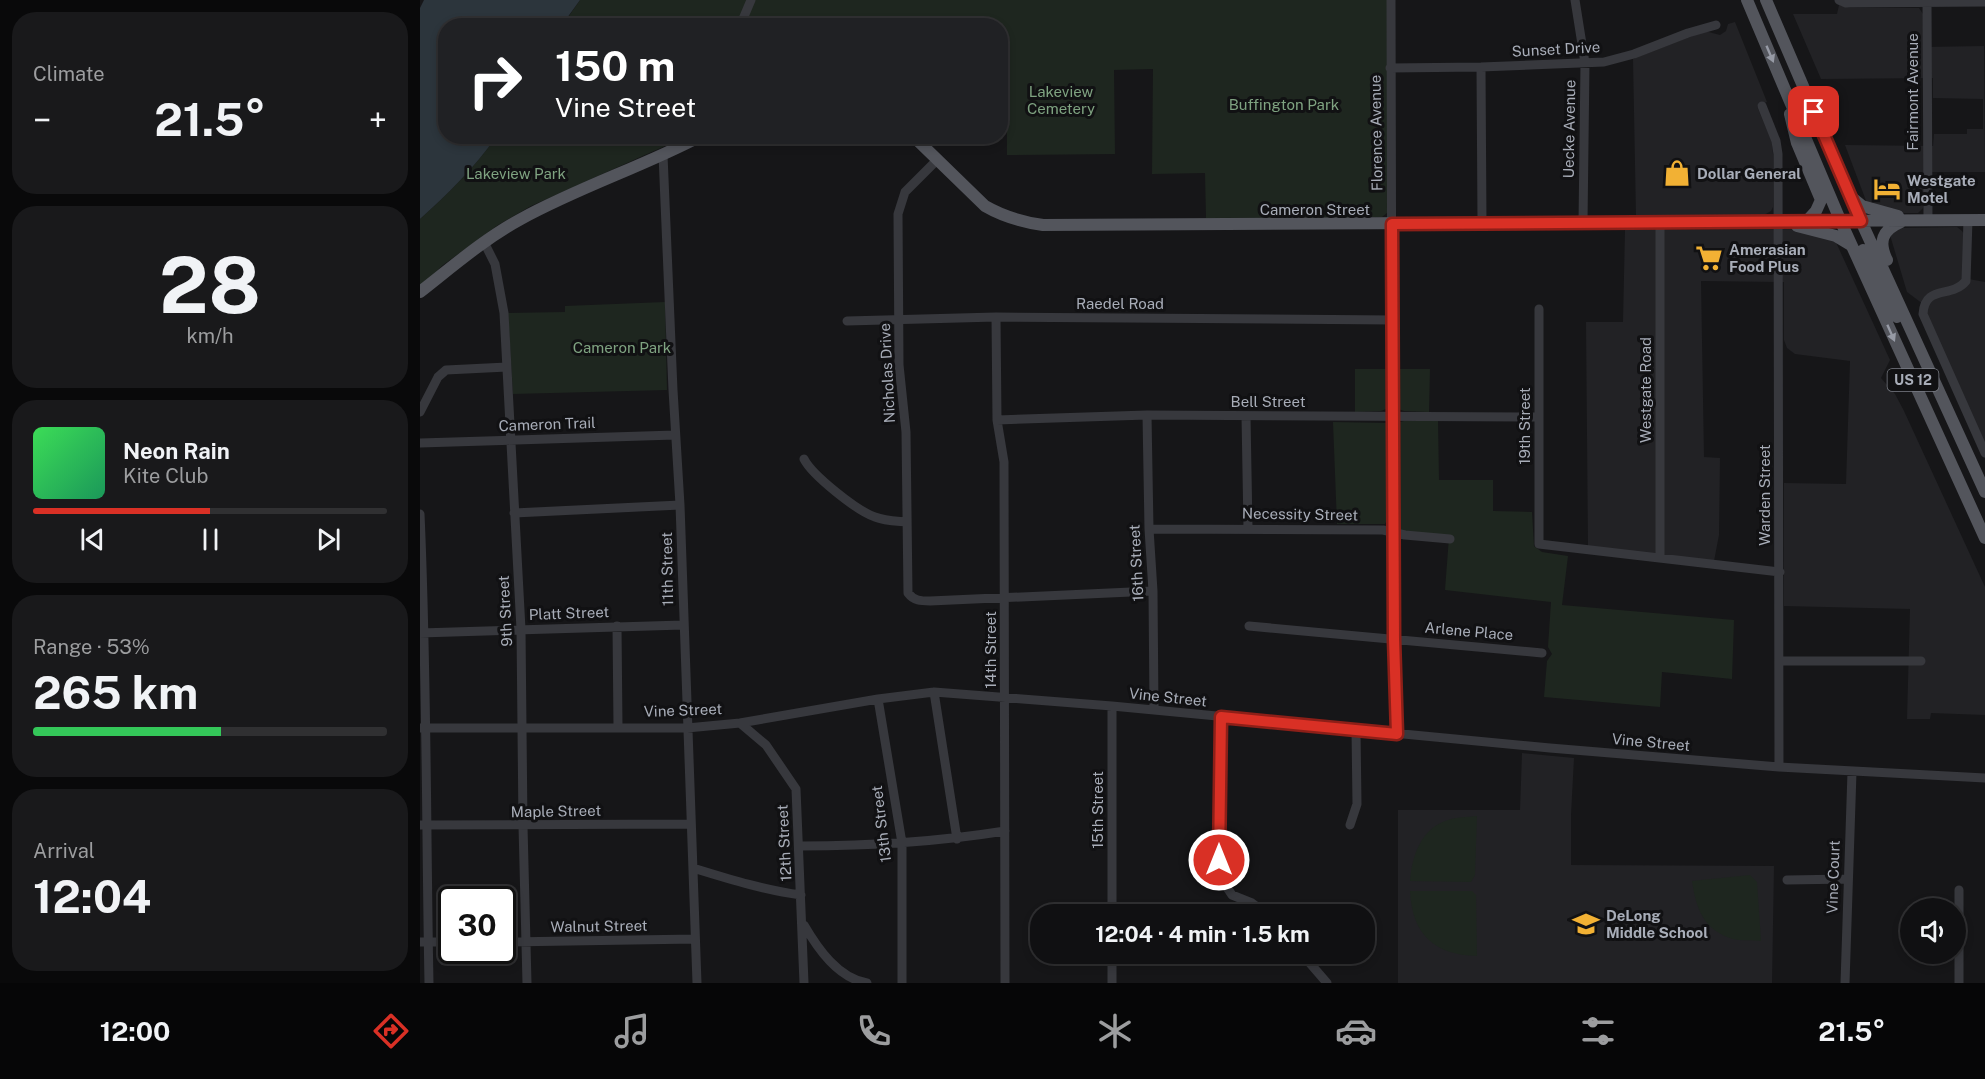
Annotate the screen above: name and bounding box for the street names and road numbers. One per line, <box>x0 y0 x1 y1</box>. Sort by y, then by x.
street label: Fairmont Avenue <box>1904 33 1921 151</box>
street label: Sunset Drive <box>1511 38 1601 60</box>
street label: Florence Avenue <box>1366 75 1386 191</box>
street label: Uecke Avenue <box>1560 80 1578 178</box>
street label: Cameron Street <box>1260 201 1370 218</box>
street label: Raedel Road <box>1076 295 1164 312</box>
street label: Nicholas Drive <box>876 323 898 423</box>
street label: Westgate Road <box>1637 337 1654 443</box>
road number: US 12 <box>1888 369 1938 391</box>
street label: 19th Street <box>1516 387 1533 465</box>
street label: Bell Street <box>1231 393 1306 410</box>
street label: Cameron Trail <box>498 414 596 434</box>
street label: Warden Street <box>1756 444 1773 546</box>
street label: Necessity Street <box>1242 504 1358 524</box>
street label: 16th Street <box>1125 524 1147 602</box>
street label: 11th Street <box>658 532 676 606</box>
street label: 9th Street <box>495 575 515 647</box>
street label: Platt Street <box>529 603 610 623</box>
street label: 14th Street <box>982 611 999 689</box>
street label: Arlene Place <box>1424 619 1514 643</box>
street label: Vine Street <box>1128 684 1208 710</box>
street label: Vine Street <box>644 700 723 720</box>
street label: Vine Street <box>1611 730 1691 754</box>
street label: 15th Street <box>1089 771 1106 849</box>
street label: 13th Street <box>868 784 894 863</box>
street label: Maple Street <box>511 802 602 820</box>
street label: 12th Street <box>773 804 795 882</box>
street label: Vine Court <box>1823 840 1843 914</box>
street label: Walnut Street <box>550 917 648 935</box>

